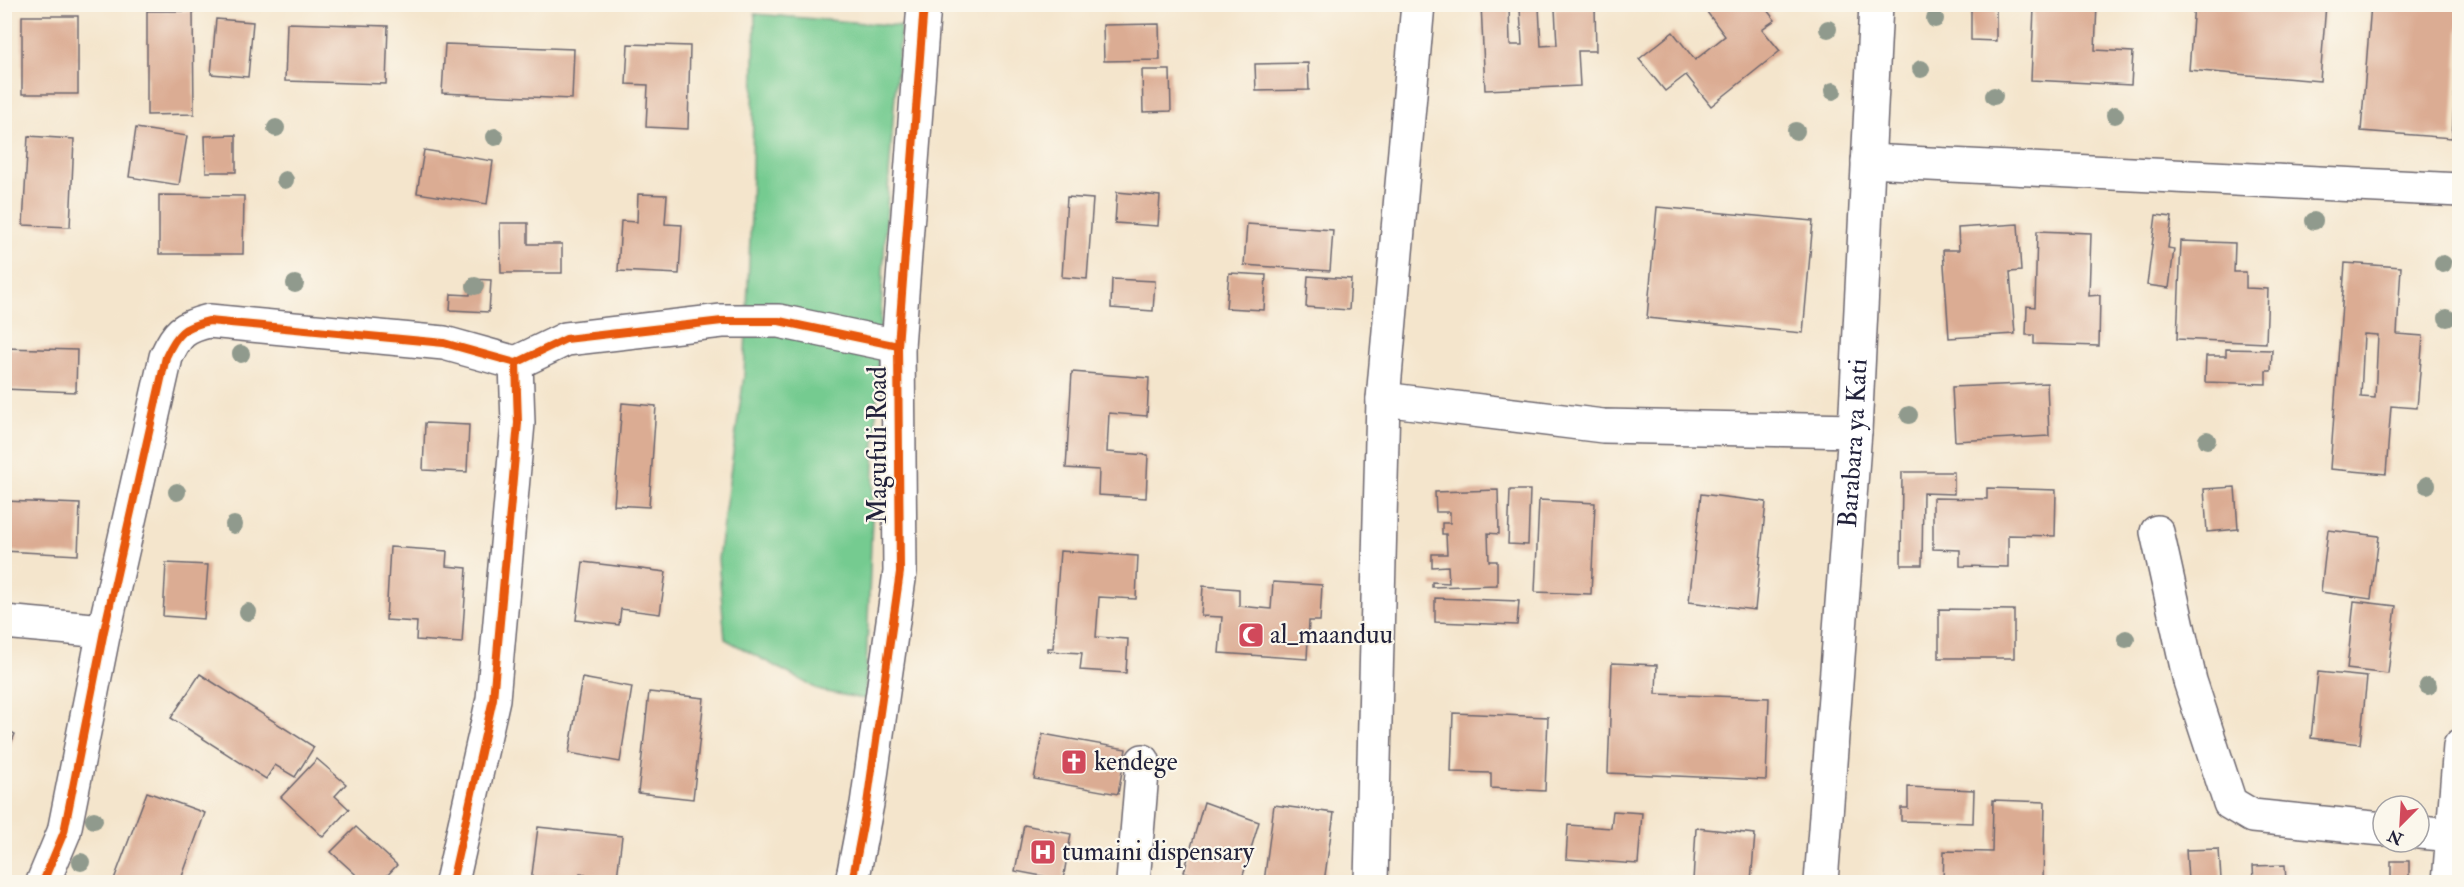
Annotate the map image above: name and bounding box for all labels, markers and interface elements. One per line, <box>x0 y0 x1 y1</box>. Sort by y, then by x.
street label: Barabara ya Kati <box>1832 358 1875 529</box>
street label: Magufuli Road <box>862 366 894 524</box>
place label: al_maanduu <box>1270 619 1393 651</box>
mosque icon: al_maanduu <box>1236 620 1266 650</box>
place label: kendege <box>1094 746 1178 778</box>
church icon: kendege <box>1059 747 1089 777</box>
north arrow <box>2371 794 2431 854</box>
text: N <box>2384 824 2407 849</box>
place label: tumaini dispensary <box>1062 836 1255 869</box>
hospital icon: tumaini dispensary <box>1028 837 1058 867</box>

